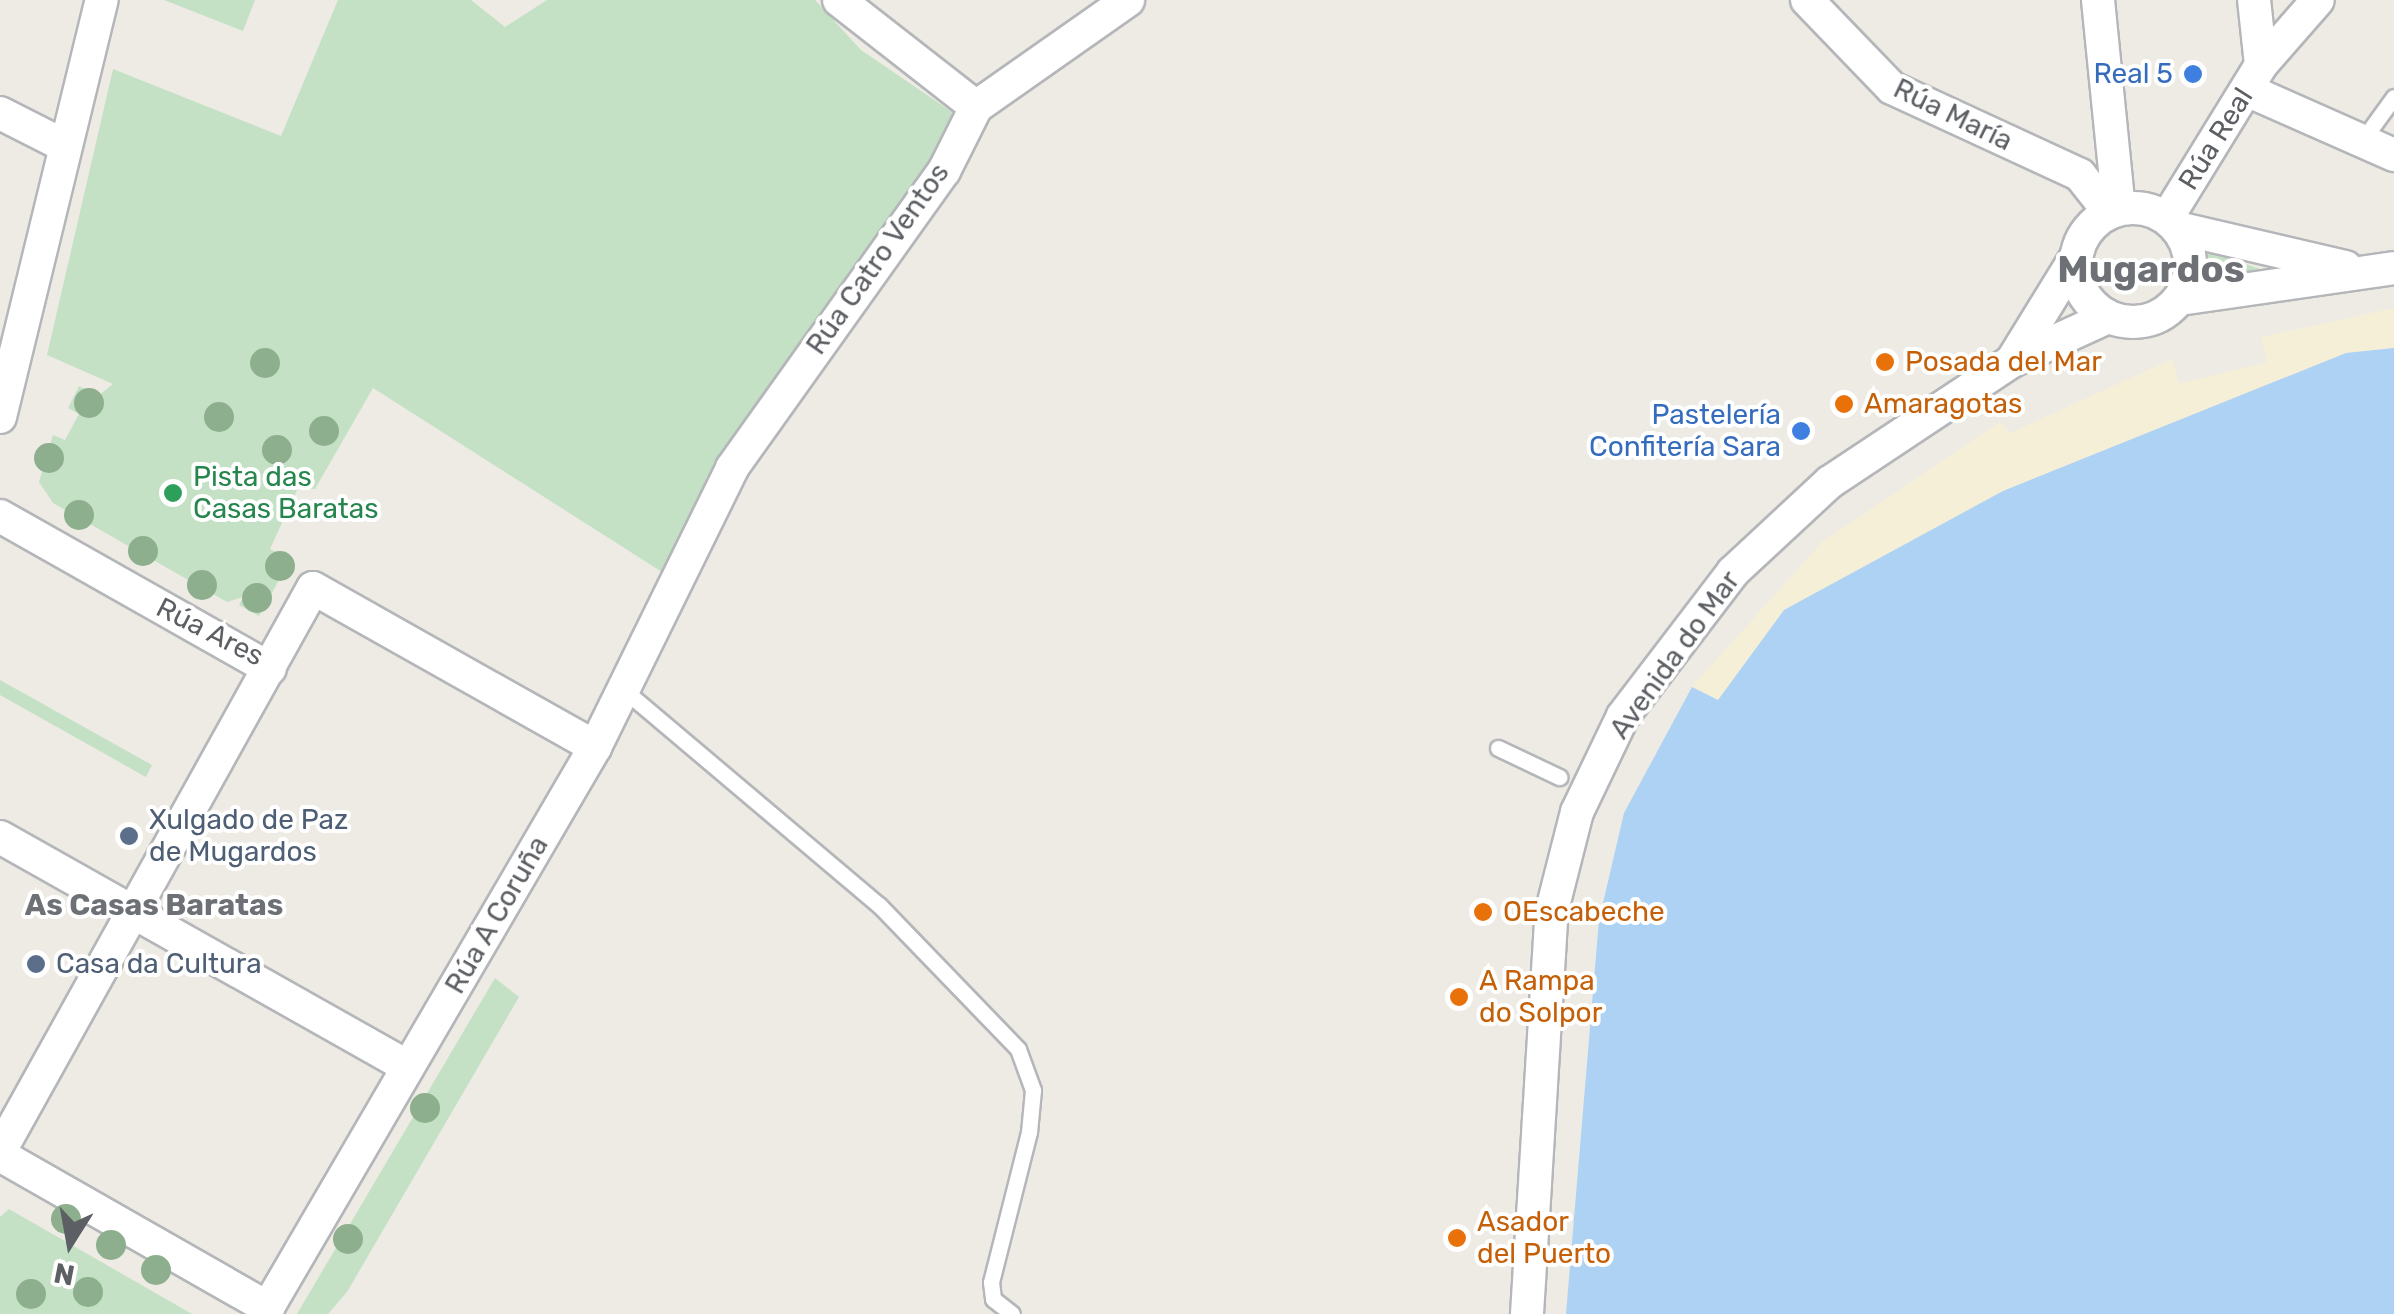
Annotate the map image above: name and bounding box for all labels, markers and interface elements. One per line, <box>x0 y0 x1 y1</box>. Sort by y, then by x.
place label: Real 5 <box>2093 57 2173 91</box>
marker: Real 5 <box>2182 63 2204 85</box>
street label: Rúa María <box>1888 72 2018 158</box>
street label: Rúa Real <box>2172 82 2260 196</box>
street label: Rúa Catro Ventos <box>799 157 957 361</box>
district label: Mugardos <box>2057 247 2245 293</box>
place label: Posada del Mar <box>1905 345 2102 379</box>
marker: Posada del Mar <box>1874 351 1896 373</box>
place label: Amaragotas <box>1864 387 2022 421</box>
marker: Amaragotas <box>1833 393 1855 415</box>
place label: Pastelería Confitería Sara <box>1589 398 1781 464</box>
marker: Pastelería Confitería Sara <box>1790 420 1812 442</box>
place label: Pista das Casas Baratas <box>193 460 379 526</box>
marker: Pista das Casas Baratas <box>162 482 184 504</box>
street label: Avenida do Mar <box>1603 565 1747 745</box>
street label: Rúa Ares <box>150 591 270 673</box>
place label: Xulgado de Paz de Mugardos <box>149 803 348 869</box>
marker: Xulgado de Paz de Mugardos <box>118 825 140 847</box>
street label: Rúa A Coruña <box>438 830 556 1000</box>
district label: As Casas Baratas <box>25 887 283 923</box>
place label: OEscabeche <box>1503 895 1665 929</box>
marker: OEscabeche <box>1472 901 1494 923</box>
place label: Casa da Cultura <box>56 947 262 981</box>
marker: Casa da Cultura <box>25 953 47 975</box>
place label: A Rampa do Solpor <box>1479 964 1602 1030</box>
marker: A Rampa do Solpor <box>1448 986 1470 1008</box>
north arrow <box>20 1194 120 1294</box>
place label: Asador del Puerto <box>1477 1205 1611 1271</box>
marker: Asador del Puerto <box>1446 1227 1468 1249</box>
text: N <box>51 1256 77 1292</box>

